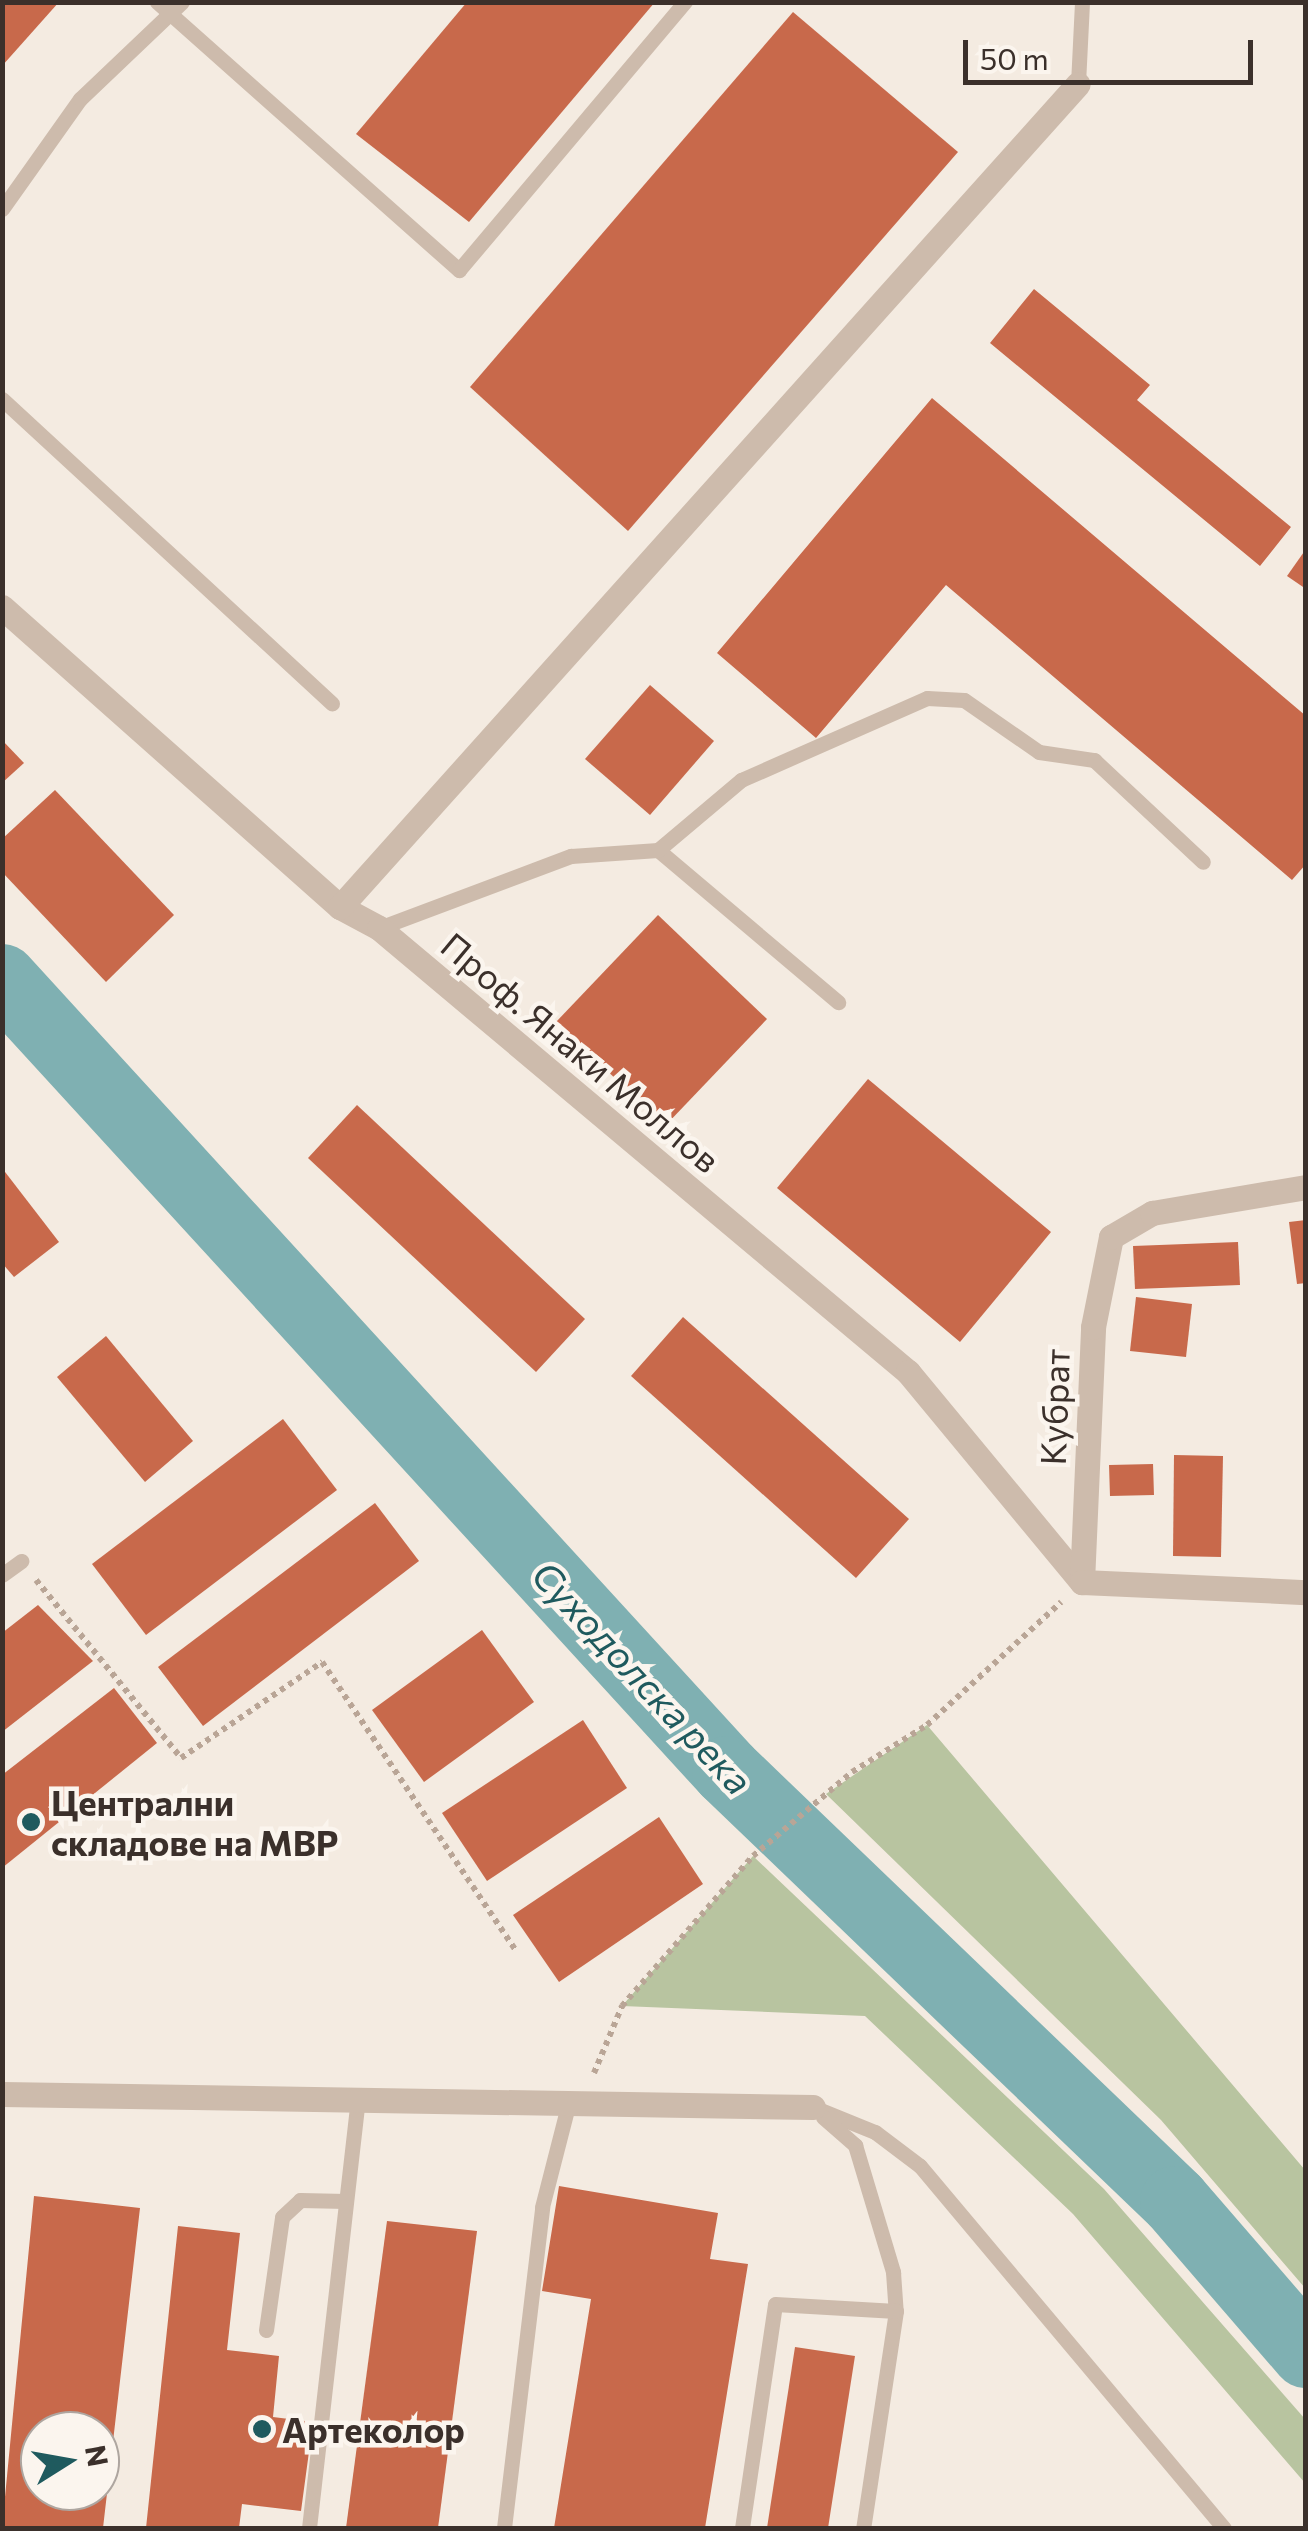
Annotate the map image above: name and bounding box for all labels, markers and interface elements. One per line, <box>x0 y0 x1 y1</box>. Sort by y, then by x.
scale bar <box>968 20 1258 82</box>
text: 50 m <box>980 39 1049 76</box>
street label: Проф. Янаки Моллов <box>433 923 729 1181</box>
street label: Кубрат <box>1031 1348 1077 1466</box>
water label: Суходолска река <box>523 1551 763 1803</box>
place label: Централни складове на МВР <box>51 1781 339 1863</box>
marker: Централни складове на МВР <box>20 1811 42 1833</box>
place label: Артеколор <box>282 2408 465 2450</box>
north arrow <box>20 2411 120 2511</box>
marker: Артеколор <box>251 2418 273 2440</box>
text: N <box>79 2442 116 2469</box>

